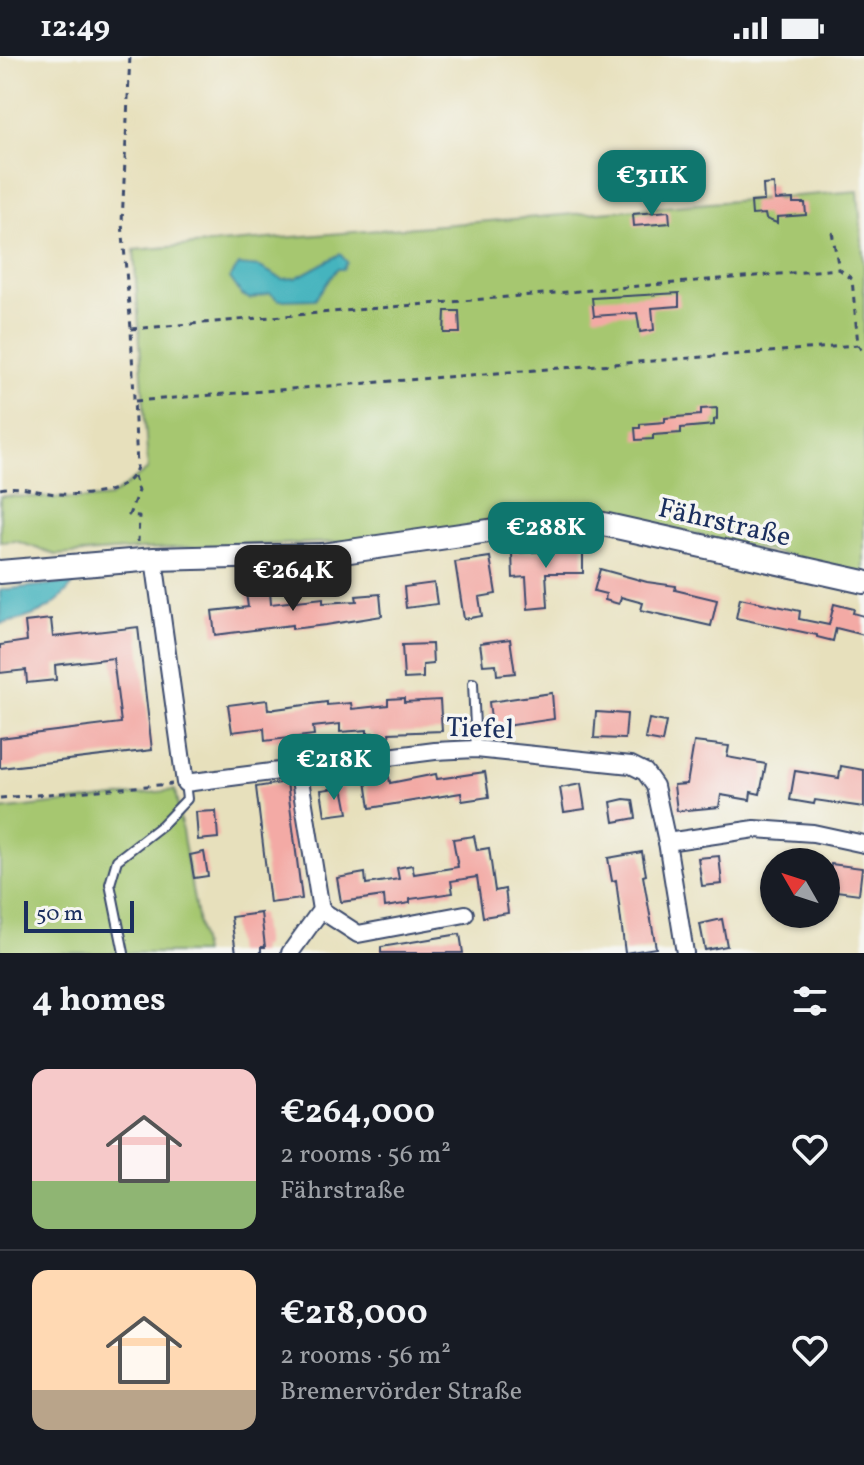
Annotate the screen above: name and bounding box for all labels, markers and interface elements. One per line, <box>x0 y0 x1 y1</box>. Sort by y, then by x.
text: 12:49 <box>40 7 110 49</box>
pin: €311K <box>596 150 708 218</box>
text: €311K <box>616 158 688 194</box>
street label: Fährstraße <box>654 489 794 558</box>
pin: €288K <box>490 502 602 570</box>
text: €288K <box>506 510 586 546</box>
pin: €264K <box>237 545 349 613</box>
text: €264K <box>252 553 334 589</box>
street label: Tiefel <box>445 709 515 750</box>
pin: €218K <box>278 734 390 802</box>
text: €218K <box>296 742 372 778</box>
north arrow <box>760 848 840 928</box>
map controls <box>760 848 840 928</box>
scale bar <box>24 897 134 933</box>
text: 50 m <box>36 899 83 930</box>
text: 4 homes <box>32 978 166 1025</box>
icon: filters <box>788 979 832 1023</box>
text: €264,000 <box>280 1090 435 1137</box>
icon: home <box>96 1101 192 1197</box>
icon: heart <box>788 1127 832 1171</box>
text: 2 rooms · 56 m² <box>280 1137 451 1173</box>
text: Fährstraße <box>280 1173 405 1209</box>
text: €218,000 <box>280 1291 428 1338</box>
icon: home <box>96 1302 192 1398</box>
icon: heart <box>788 1328 832 1372</box>
text: 2 rooms · 56 m² <box>280 1338 451 1374</box>
text: Bremervörder Straße <box>280 1374 522 1410</box>

